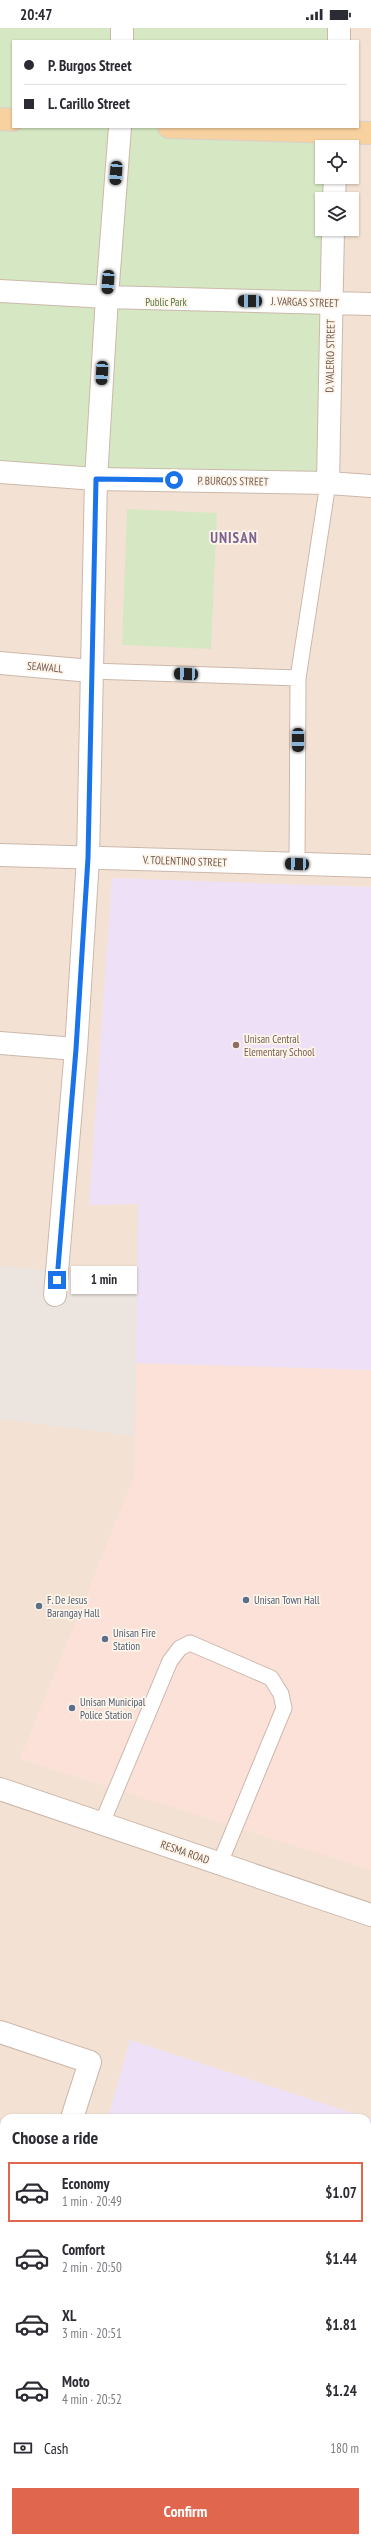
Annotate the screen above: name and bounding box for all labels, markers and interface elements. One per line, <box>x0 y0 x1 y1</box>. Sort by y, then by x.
text: 20:47 <box>20 5 52 24</box>
text: P. Burgos Street <box>48 56 132 75</box>
text: L. Carillo Street <box>48 94 130 113</box>
map controls <box>315 140 359 236</box>
button: locate <box>315 140 359 184</box>
car <box>109 161 123 185</box>
button: layers <box>315 192 359 236</box>
car <box>101 270 115 294</box>
street label: J. VARGAS STREET <box>270 294 339 310</box>
park label: Public Park <box>145 295 188 309</box>
car <box>238 295 262 307</box>
street label: D. VALERIO STREET <box>322 319 338 393</box>
car <box>95 361 109 385</box>
route start <box>165 471 183 489</box>
street label: P. BURGOS STREET <box>197 473 269 489</box>
district label: UNISAN <box>210 528 258 547</box>
street label: SEAWALL <box>27 658 64 676</box>
car <box>174 668 198 680</box>
car <box>292 728 304 752</box>
street label: V. TOLENTINO STREET <box>142 852 227 869</box>
car <box>285 858 309 870</box>
place label: Unisan Central Elementary School <box>244 1032 315 1059</box>
marker: Unisan Central Elementary School <box>231 1040 241 1050</box>
callout: 1 min <box>71 1266 137 1294</box>
route end <box>48 1271 66 1289</box>
text: 1 min <box>91 1271 117 1288</box>
place label: F. De Jesus Barangay Hall <box>47 1593 100 1620</box>
place label: Unisan Town Hall <box>254 1593 320 1607</box>
marker: Unisan Town Hall <box>241 1595 251 1605</box>
marker: F. De Jesus Barangay Hall <box>34 1601 44 1611</box>
place label: Unisan Fire Station <box>113 1626 156 1653</box>
marker: Unisan Fire Station <box>100 1634 110 1644</box>
place label: Unisan Municipal Police Station <box>80 1695 146 1722</box>
marker: Unisan Municipal Police Station <box>67 1703 77 1713</box>
street label: RESMA ROAD <box>159 1837 211 1867</box>
text: Choose a ride <box>12 2126 98 2149</box>
icon: car <box>14 2174 50 2210</box>
text: Economy <box>62 2174 110 2193</box>
text: $1.07 <box>325 2183 357 2202</box>
text: 1 min · 20:49 <box>62 2193 122 2210</box>
icon: car <box>14 2240 50 2276</box>
text: Comfort <box>62 2240 105 2259</box>
text: $1.44 <box>325 2249 357 2268</box>
text: 2 min · 20:50 <box>62 2259 122 2276</box>
icon: car <box>14 2306 50 2342</box>
text: XL <box>62 2306 76 2325</box>
text: $1.81 <box>325 2315 357 2334</box>
text: 3 min · 20:51 <box>62 2325 122 2342</box>
icon: car <box>14 2372 50 2408</box>
text: Moto <box>62 2372 90 2391</box>
text: $1.24 <box>325 2381 357 2400</box>
text: 4 min · 20:52 <box>62 2391 122 2408</box>
icon: cash <box>12 2437 34 2459</box>
text: Cash <box>44 2439 68 2458</box>
text: 180 m <box>330 2440 359 2457</box>
button: Confirm <box>12 2488 359 2534</box>

